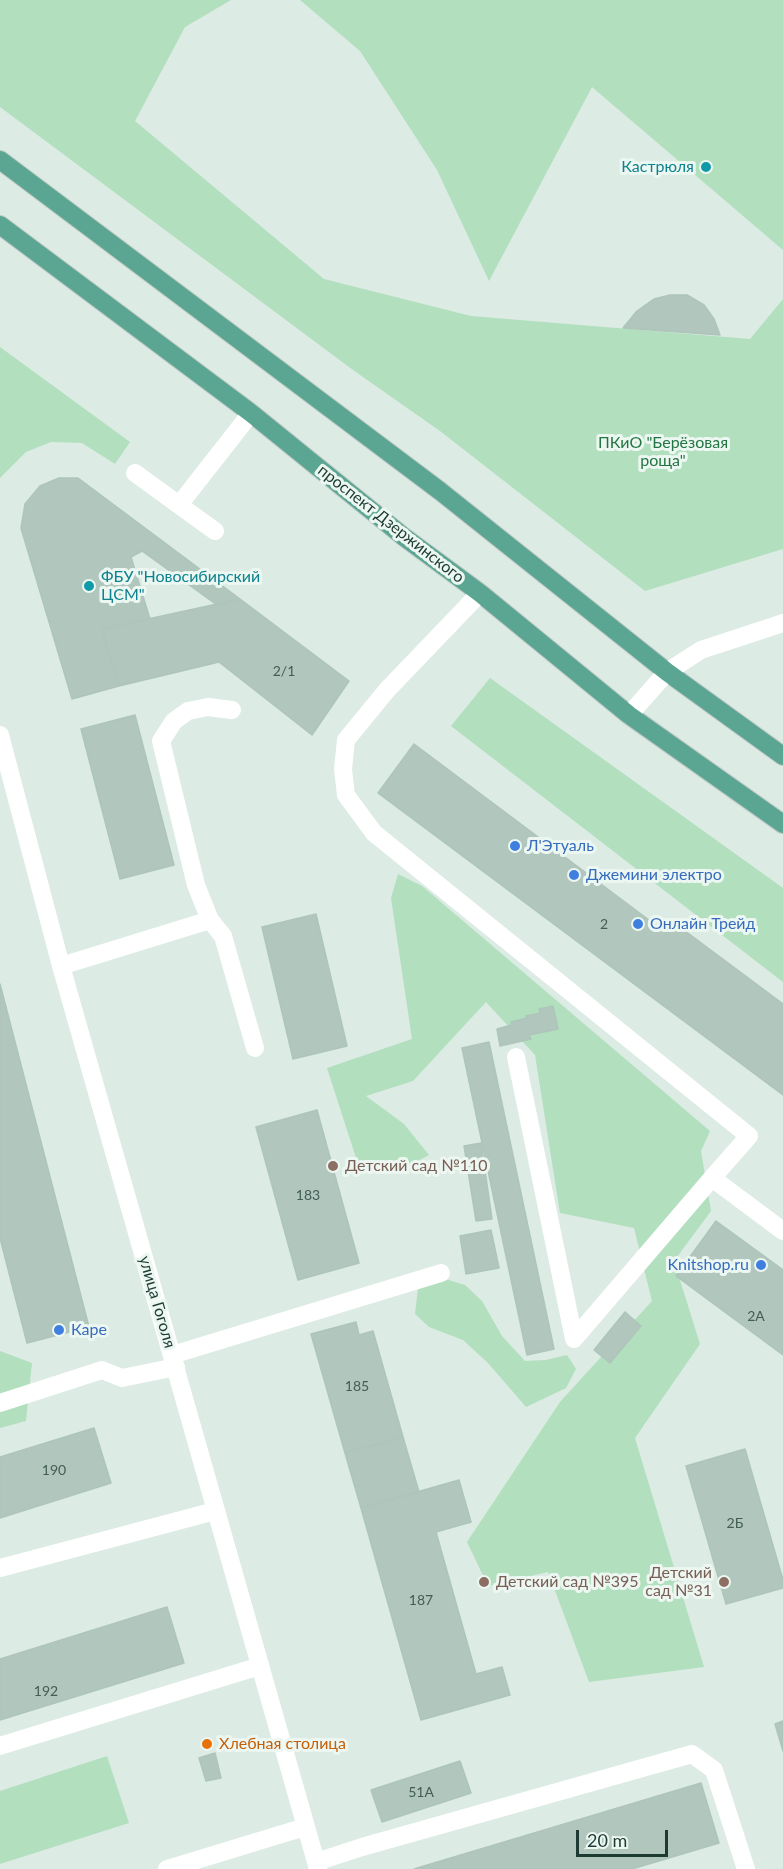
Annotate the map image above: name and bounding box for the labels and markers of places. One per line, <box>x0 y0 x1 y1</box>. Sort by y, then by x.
place label: Кастрюля <box>621 157 694 177</box>
marker: Кастрюля <box>699 160 713 174</box>
place label: ФБУ "Новосибирский ЦСМ" <box>101 567 260 605</box>
marker: ФБУ "Новосибирский ЦСМ" <box>82 579 96 593</box>
place label: Л'Этуаль <box>527 836 594 856</box>
marker: Л'Этуаль <box>508 839 522 853</box>
place label: Джемини электро <box>586 865 722 885</box>
marker: Джемини электро <box>567 868 581 882</box>
place label: Онлайн Трейд <box>650 914 755 934</box>
marker: Онлайн Трейд <box>631 917 645 931</box>
place label: Детский сад №110 <box>345 1156 488 1176</box>
marker: Детский сад №110 <box>326 1159 340 1173</box>
place label: Knitshop.ru <box>667 1255 749 1275</box>
marker: Knitshop.ru <box>754 1258 768 1272</box>
place label: Каре <box>71 1320 107 1340</box>
marker: Каре <box>52 1323 66 1337</box>
place label: Детский сад №31 <box>645 1563 712 1601</box>
place label: Детский сад №395 <box>496 1572 639 1592</box>
marker: Детский сад №395 <box>477 1575 491 1589</box>
marker: Детский сад №31 <box>717 1575 731 1589</box>
place label: Хлебная столица <box>219 1734 346 1754</box>
marker: Хлебная столица <box>200 1737 214 1751</box>

